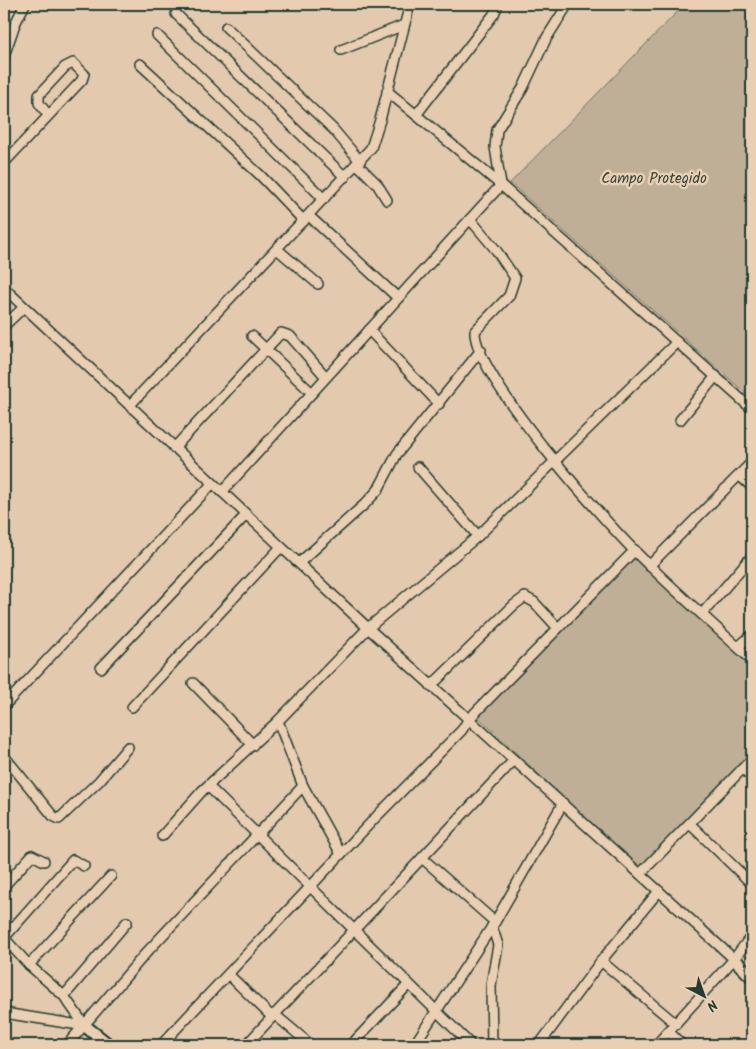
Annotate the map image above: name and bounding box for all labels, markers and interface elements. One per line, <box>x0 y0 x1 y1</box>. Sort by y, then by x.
park label: Campo Protegido <box>601 167 707 191</box>
north arrow <box>678 972 728 1022</box>
text: N <box>701 994 722 1016</box>

